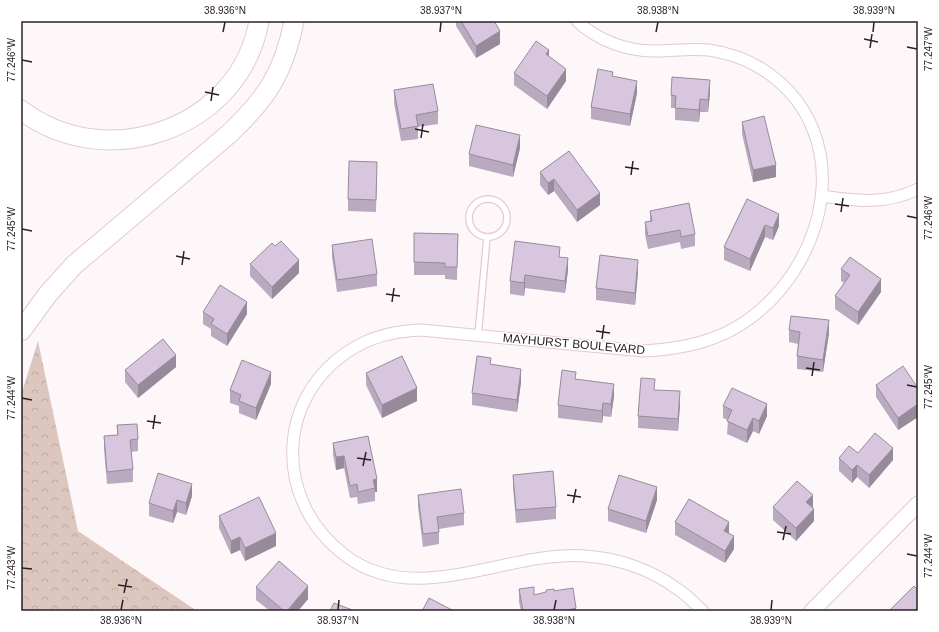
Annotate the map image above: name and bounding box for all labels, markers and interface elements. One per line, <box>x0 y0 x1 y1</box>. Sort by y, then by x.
text: 38.936°N <box>204 5 246 16</box>
text: 38.937°N <box>420 5 462 16</box>
text: 38.938°N <box>637 5 679 16</box>
text: 38.939°N <box>853 5 895 16</box>
text: 77.247°W <box>923 26 934 71</box>
text: 77.246°W <box>6 37 17 82</box>
text: 77.246°W <box>923 195 934 240</box>
text: 77.245°W <box>6 206 17 251</box>
street label: MAYHURST BOULEVARD <box>502 331 646 357</box>
text: 77.245°W <box>923 364 934 409</box>
text: 77.244°W <box>6 375 17 420</box>
text: 77.244°W <box>923 533 934 578</box>
text: 77.243°W <box>6 545 17 590</box>
text: 38.936°N <box>100 615 142 626</box>
text: 38.937°N <box>317 615 359 626</box>
text: 38.938°N <box>533 615 575 626</box>
text: 38.939°N <box>750 615 792 626</box>

